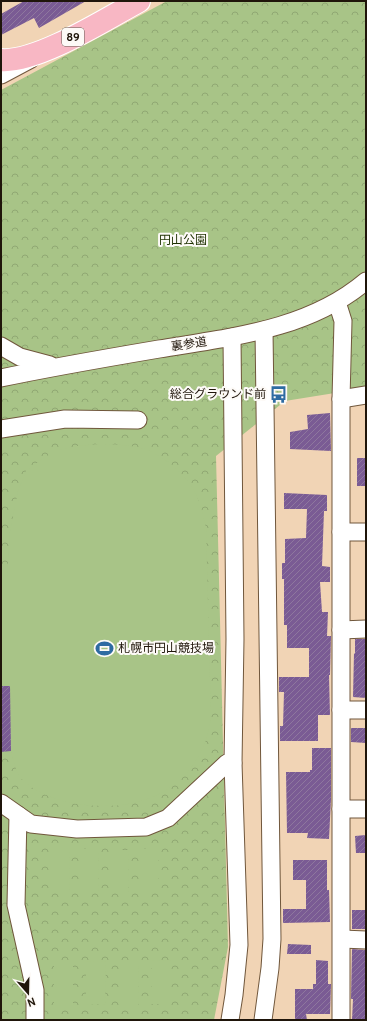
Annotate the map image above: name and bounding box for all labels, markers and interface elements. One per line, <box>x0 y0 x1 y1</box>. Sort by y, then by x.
road number: 89 <box>62 28 84 46</box>
park label: 円山公園 <box>159 233 207 249</box>
street label: 裏参道 <box>170 334 208 356</box>
bus stop icon: 総合グラウンド前 <box>269 384 289 404</box>
place label: 総合グラウンド前 <box>170 387 266 403</box>
sports icon: 札幌市円山競技場 <box>95 638 115 658</box>
place label: 札幌市円山競技場 <box>118 641 214 657</box>
north arrow <box>8 973 48 1013</box>
text: N <box>25 994 37 1009</box>

